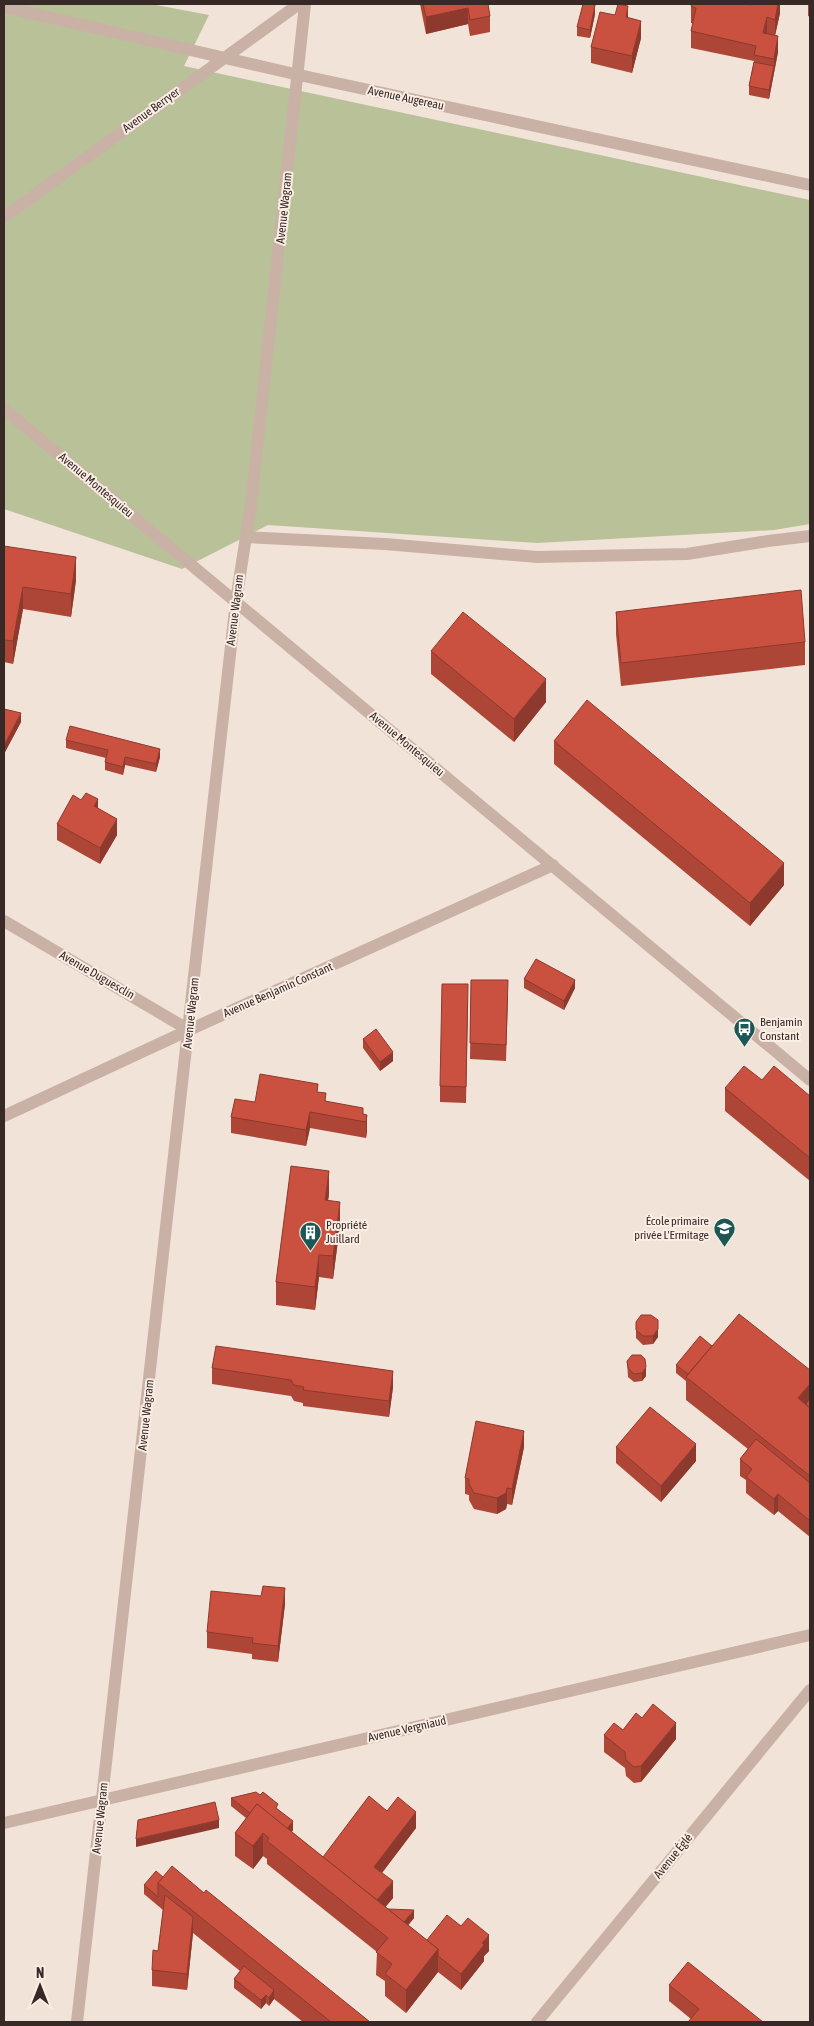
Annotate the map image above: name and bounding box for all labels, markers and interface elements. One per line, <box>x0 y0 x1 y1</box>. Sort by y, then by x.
street label: Avenue Augereau <box>367 83 445 113</box>
street label: Avenue Berryer <box>120 84 183 135</box>
street label: Avenue Wagram <box>273 172 295 244</box>
street label: Avenue Montesquieu <box>56 450 136 520</box>
street label: Avenue Wagram <box>224 574 246 646</box>
street label: Avenue Montesquieu <box>367 709 447 779</box>
street label: Avenue Duguesclin <box>57 948 137 1002</box>
street label: Avenue Benjamin Constant <box>221 959 335 1020</box>
street label: Avenue Wagram <box>180 977 202 1049</box>
place label: Benjamin Constant <box>760 1015 803 1043</box>
bus stop icon: Benjamin Constant <box>732 1017 756 1048</box>
place label: École primaire privée L'Ermitage <box>634 1214 709 1242</box>
school or university icon: École primaire privée L'Ermitage <box>713 1216 737 1247</box>
place label: Propriété Juillard <box>326 1218 367 1246</box>
building icon: Propriété Juillard <box>298 1220 322 1251</box>
street label: Avenue Wagram <box>135 1379 157 1451</box>
street label: Avenue Vergniaud <box>367 1713 447 1745</box>
street label: Avenue Wagram <box>89 1782 111 1854</box>
street label: Avenue Églé <box>651 1831 695 1881</box>
north arrow <box>15 1961 65 2011</box>
text: N <box>36 1965 44 1981</box>

